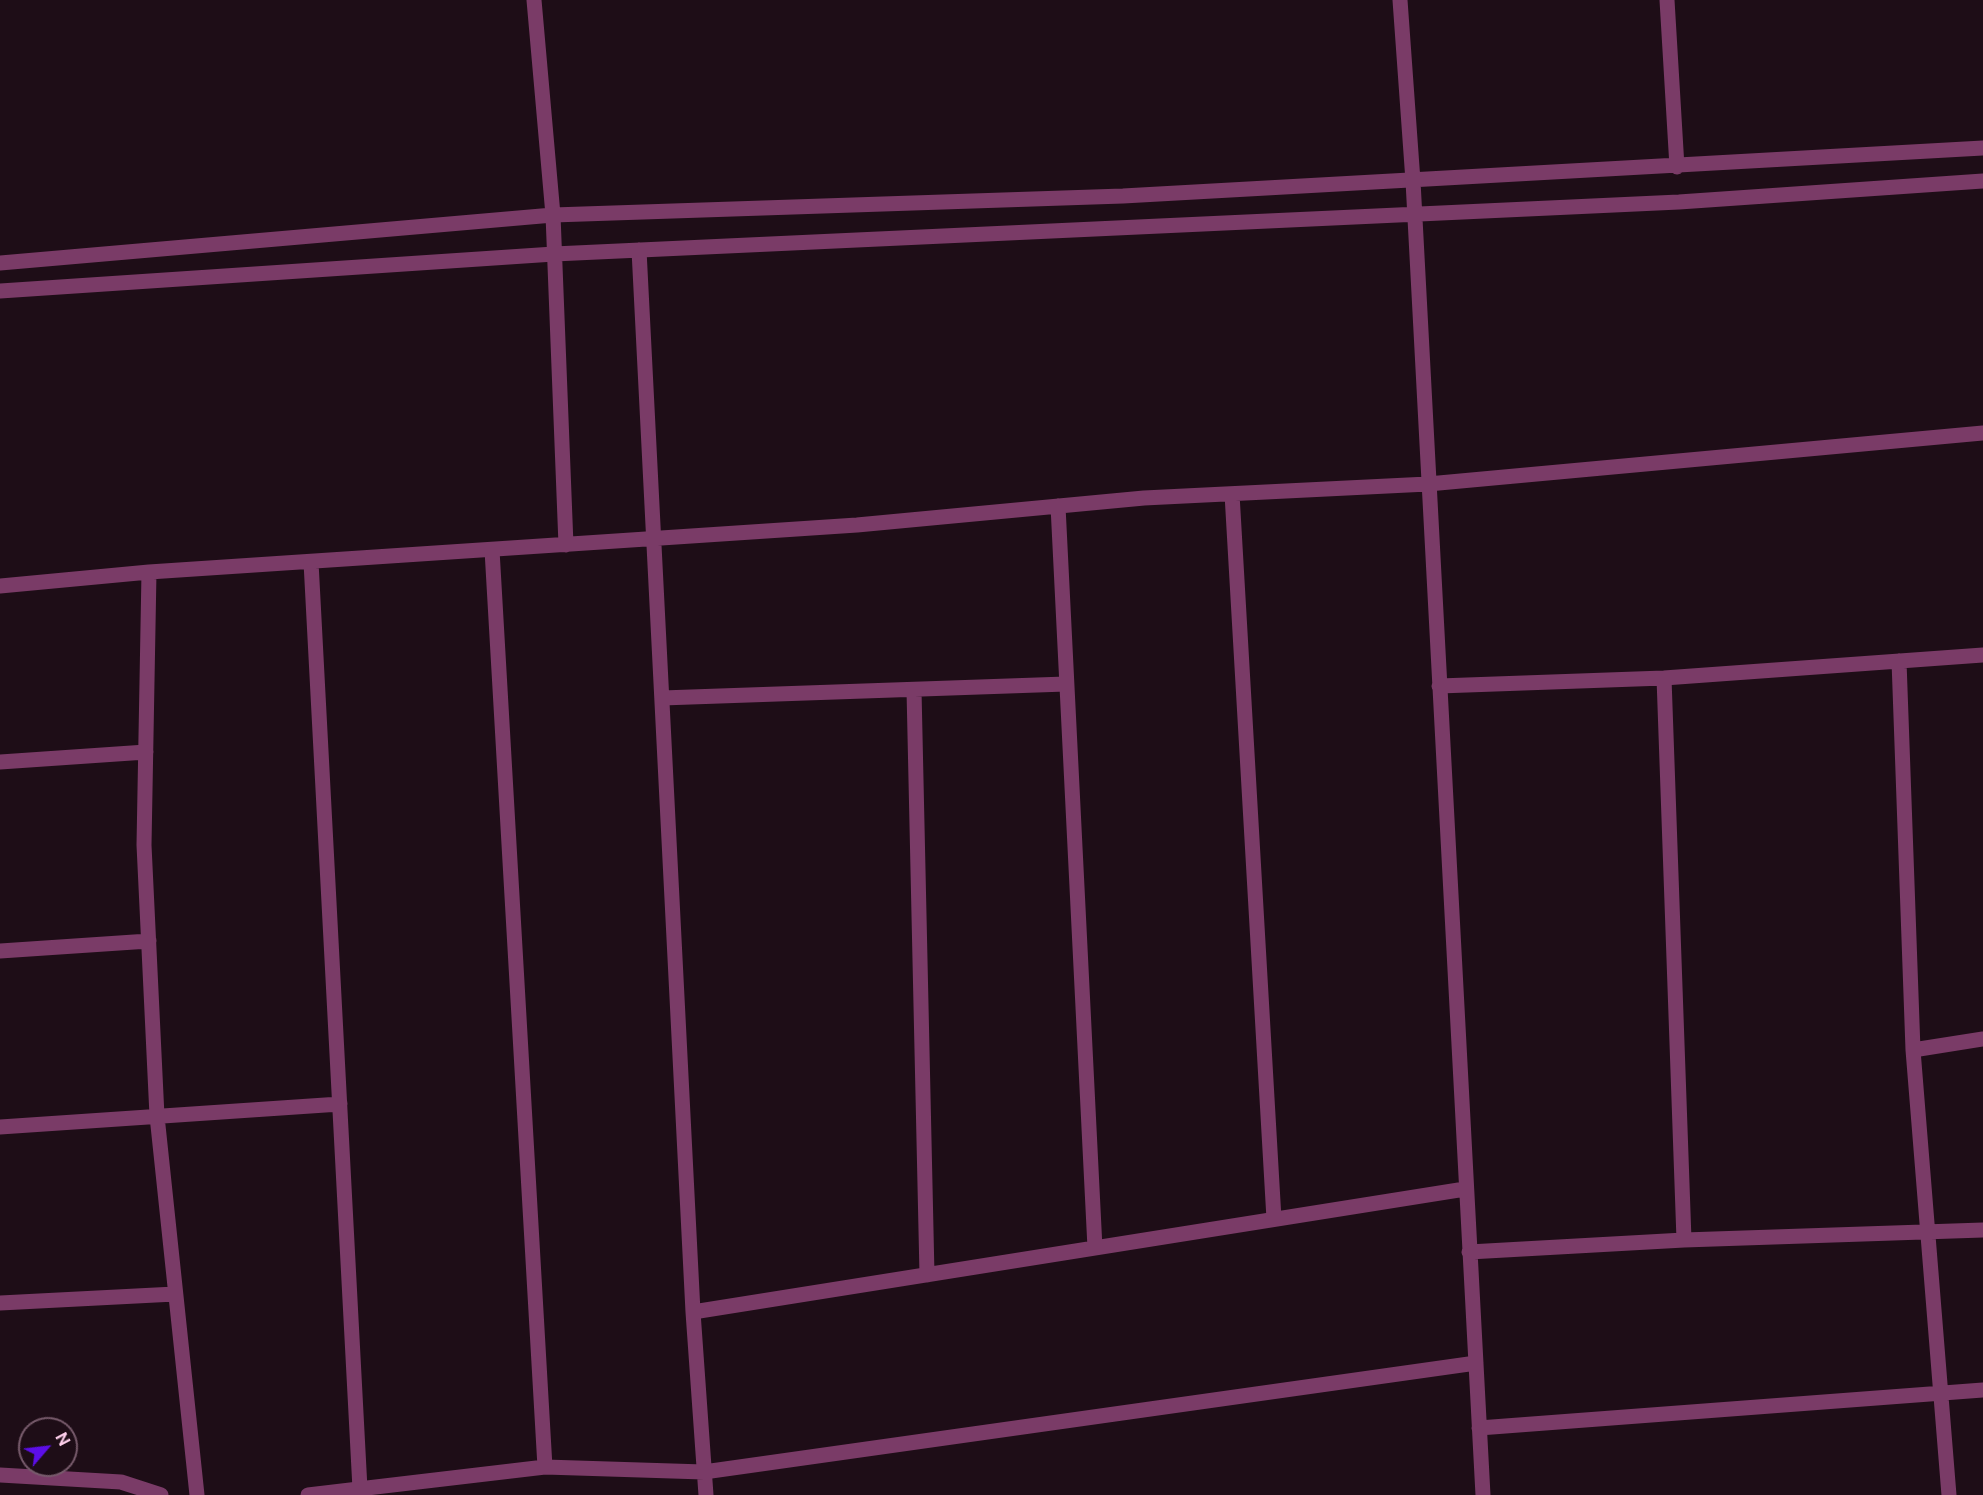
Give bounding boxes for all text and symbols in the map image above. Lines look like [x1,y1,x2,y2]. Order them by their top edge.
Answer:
north arrow [18,1417,78,1477]
text: N [51,1429,74,1449]

